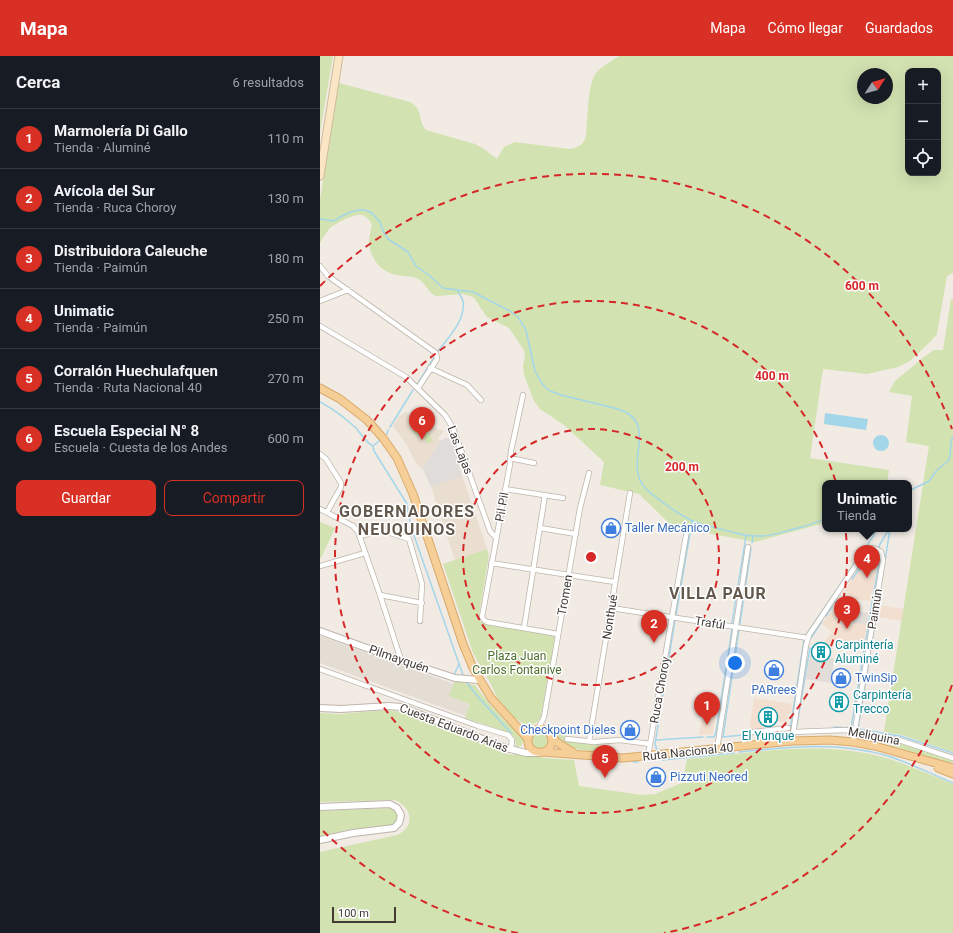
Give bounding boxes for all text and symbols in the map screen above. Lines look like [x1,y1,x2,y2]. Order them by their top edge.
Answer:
text: Mapa [20,17,68,40]
text: Mapa [710,20,746,36]
text: Cómo llegar [768,20,843,36]
text: Guardados [865,20,933,36]
north arrow [857,68,893,104]
map controls [905,68,941,176]
button: + [905,68,941,104]
text: Cerca [16,72,60,92]
text: 6 resultados [232,75,304,90]
button: − [905,104,941,140]
text: Marmolería Di Gallo [54,122,188,140]
text: 1 [25,131,33,146]
text: 110 m [267,131,304,146]
text: Tienda · Aluminé [54,140,151,155]
button: locate [905,140,941,176]
text: Avícola del Sur [54,182,155,200]
text: 2 [25,191,33,206]
text: 130 m [267,191,304,206]
text: Tienda · Ruca Choroy [54,200,176,215]
text: Distribuidora Caleuche [54,242,207,260]
text: 3 [25,251,33,266]
text: 180 m [267,251,304,266]
text: Tienda · Paimún [54,260,147,275]
text: 600 m [845,279,879,293]
text: Unimatic [54,302,114,320]
text: 4 [25,311,33,326]
text: 250 m [267,311,304,326]
text: Tienda · Paimún [54,320,147,335]
text: Corralón Huechulafquen [54,362,218,380]
text: 400 m [755,369,789,383]
text: 5 [25,371,33,386]
text: 270 m [267,371,304,386]
text: Tienda · Ruta Nacional 40 [54,380,202,395]
pin: 6 [409,407,435,440]
text: Escuela Especial N° 8 [54,422,199,440]
street label: Las Lajas [444,424,476,476]
text: 6 [25,431,33,446]
text: 600 m [267,431,304,446]
text: Escuela · Cuesta de los Andes [54,440,227,455]
text: 200 m [665,460,699,474]
button: Guardar [16,480,156,516]
button: Compartir [164,480,304,516]
popup [822,480,912,532]
text: Unimatic [837,490,897,508]
street label: Pil Pil [493,491,511,523]
district label: GOBERNADORES NEUQUINOS [339,502,475,539]
text: Tienda [837,508,876,523]
shop icon: Taller Mecánico [600,517,622,539]
place label: Taller Mecánico [625,521,710,535]
pin: 4 [854,545,880,578]
centre of rings [584,550,598,564]
street label: Tromen [555,574,575,616]
district label: VILLA PAUR [669,584,767,603]
street label: Paimún [865,588,885,630]
street label: Nonthué [600,593,620,641]
pin: 3 [834,596,860,629]
pin: 2 [641,610,667,643]
street label: Trafúl [694,614,726,632]
place label: Carpintería Aluminé [835,638,894,666]
building icon: Carpintería Aluminé [810,641,832,663]
street label: Pilmayquén [367,642,431,676]
park label: Plaza Juan Carlos Fontanive [472,649,562,677]
your location [725,653,745,673]
street label: Ruca Choroy [647,655,673,724]
shop icon: PARrees [763,659,785,681]
shop icon: TwinSip [830,667,852,689]
place label: TwinSip [855,671,897,685]
place label: PARrees [752,683,796,697]
place label: Carpintería Trecco [853,688,912,716]
building icon: Carpintería Trecco [828,691,850,713]
pin: 1 [694,692,720,725]
street label: Cuesta Eduardo Arias [398,701,510,755]
building icon: El Yunque [757,706,779,728]
shop icon: Checkpoint Dieles [619,719,641,741]
place label: Checkpoint Dieles [520,723,616,737]
street label: Meliquina [847,724,901,748]
place label: El Yunque [742,729,794,743]
street label: Ruta Nacional 40 [642,740,734,764]
pin: 5 [592,745,618,778]
shop icon: Pizzuti Neored [645,766,667,788]
place label: Pizzuti Neored [670,770,748,784]
scale bar [332,905,396,924]
text: 100 m [338,907,369,920]

